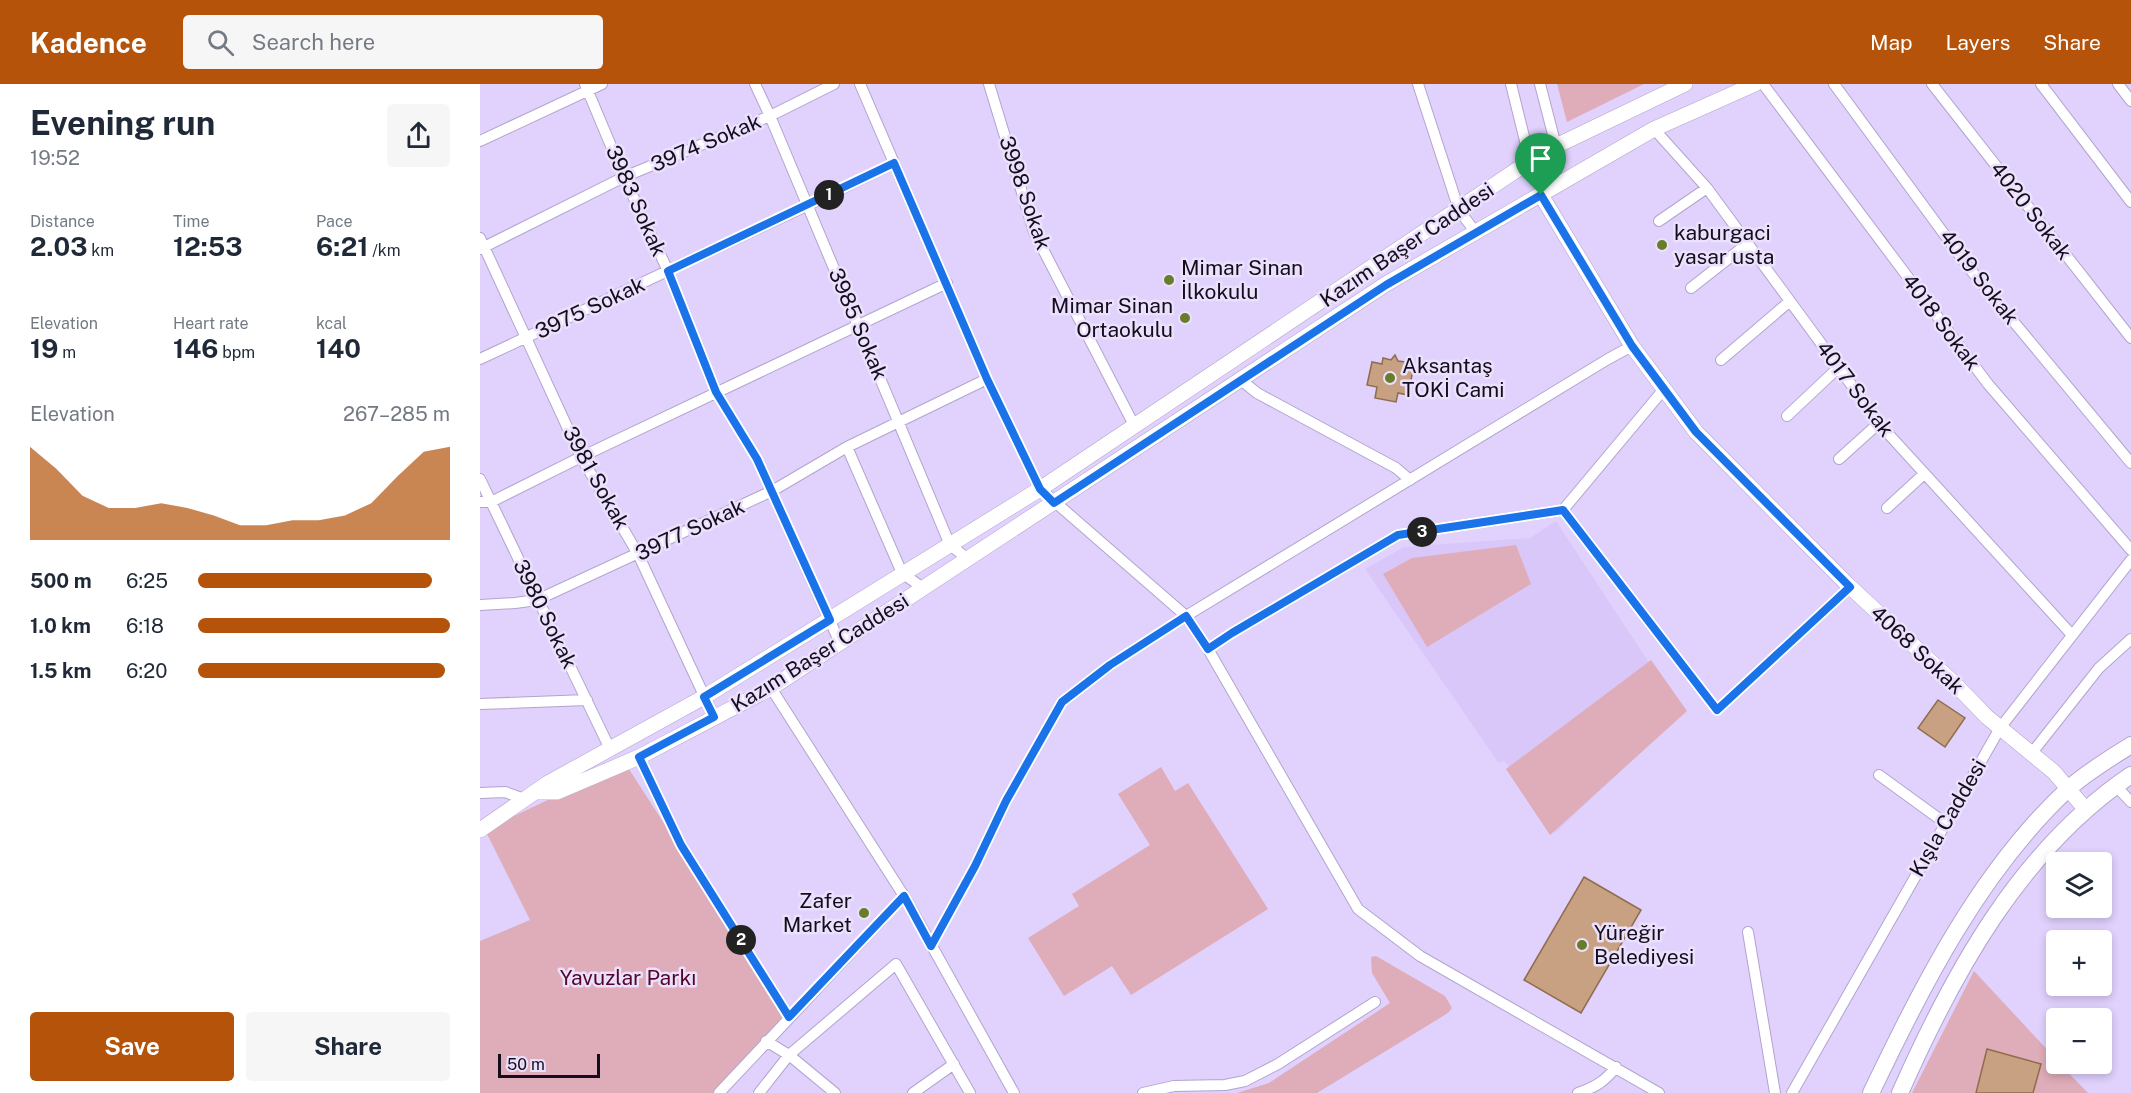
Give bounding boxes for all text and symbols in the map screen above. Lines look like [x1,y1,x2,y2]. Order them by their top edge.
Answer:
search box [183,15,603,69]
text: Kadence [30,26,147,59]
icon: search [204,26,237,59]
text: Search here [252,29,375,55]
text: Map [1870,30,1913,55]
text: Layers [1946,30,2010,55]
text: Share [2043,30,2101,55]
text: Evening run [30,104,215,142]
button: share [387,104,450,167]
street label: 3974 Sokak [647,108,765,177]
street label: 3998 Sokak [994,133,1057,253]
pin [1515,133,1566,195]
street label: 3983 Sokak [601,141,672,260]
icon: arrive [1524,142,1557,175]
text: 19:52 [30,146,80,170]
street label: 4020 Sokak [1985,157,2078,265]
street label: Kazım Başer Caddesi [1315,177,1498,312]
pin: 1 [814,180,844,210]
text: 1 [826,185,832,204]
text: Distance [30,212,95,231]
text: Time [173,212,209,231]
text: Pace [316,212,353,231]
place label: kaburgaci yasar usta [1674,220,1774,269]
street label: 4019 Sokak [1935,224,2024,329]
text: 2.03 [30,231,87,262]
text: 12:53 [173,231,243,262]
text: 6:21 [316,231,368,262]
marker: kaburgaci yasar usta [1655,238,1669,252]
text: km [87,241,114,260]
text: /km [368,241,401,260]
place label: Mimar Sinan İlkokulu [1181,255,1303,304]
street label: 3985 Sokak [824,264,893,384]
street label: 4018 Sokak [1897,269,1986,375]
street label: 3975 Sokak [531,271,649,344]
marker: Mimar Sinan İlkokulu [1162,273,1176,287]
place label: Mimar Sinan Ortaokulu [1051,293,1173,342]
marker: Mimar Sinan Ortaokulu [1178,311,1192,325]
text: Elevation [30,314,98,333]
text: Heart rate [173,314,249,333]
text: kcal [316,314,347,333]
text: 19 [30,333,58,364]
text: 146 [173,333,218,364]
text: 140 [316,333,361,364]
street label: 4017 Sokak [1811,336,1900,442]
text: m [58,343,76,362]
text: bpm [218,343,255,362]
place label: Aksantaş TOKİ Cami [1402,353,1504,402]
marker: Aksantaş TOKİ Cami [1383,371,1397,385]
text: Elevation [30,402,115,426]
text: 267–285 m [343,402,450,426]
street label: 3981 Sokak [558,422,635,534]
street label: 3977 Sokak [631,493,748,566]
pin: 3 [1407,517,1437,547]
text: 3 [1417,522,1427,541]
street label: 3980 Sokak [508,555,583,673]
text: 500 m [30,569,92,593]
text: 6:25 [126,569,168,593]
street label: Kazım Başer Caddesi [726,588,913,717]
street label: 4068 Sokak [1866,600,1969,699]
text: 1.0 km [30,614,91,638]
text: 6:18 [126,614,164,638]
text: 1.5 km [30,659,91,683]
text: 6:20 [126,659,168,683]
street label: Kışla Caddesi [1904,754,1991,881]
map controls [2046,852,2112,1074]
button: layers [2046,852,2112,918]
place label: Zafer Market [783,888,852,937]
marker: Zafer Market [857,906,871,920]
place label: Yüreğir Belediyesi [1594,920,1694,969]
pin: 2 [726,925,756,955]
text: 2 [736,930,746,949]
button: + [2046,930,2112,996]
marker: Yüreğir Belediyesi [1575,938,1589,952]
park label: Yavuzlar Parkı [560,965,696,990]
button: − [2046,1008,2112,1074]
button: Save [30,1012,234,1081]
button: Share [246,1012,450,1081]
scale bar [498,1051,600,1078]
text: 50 m [507,1055,545,1074]

